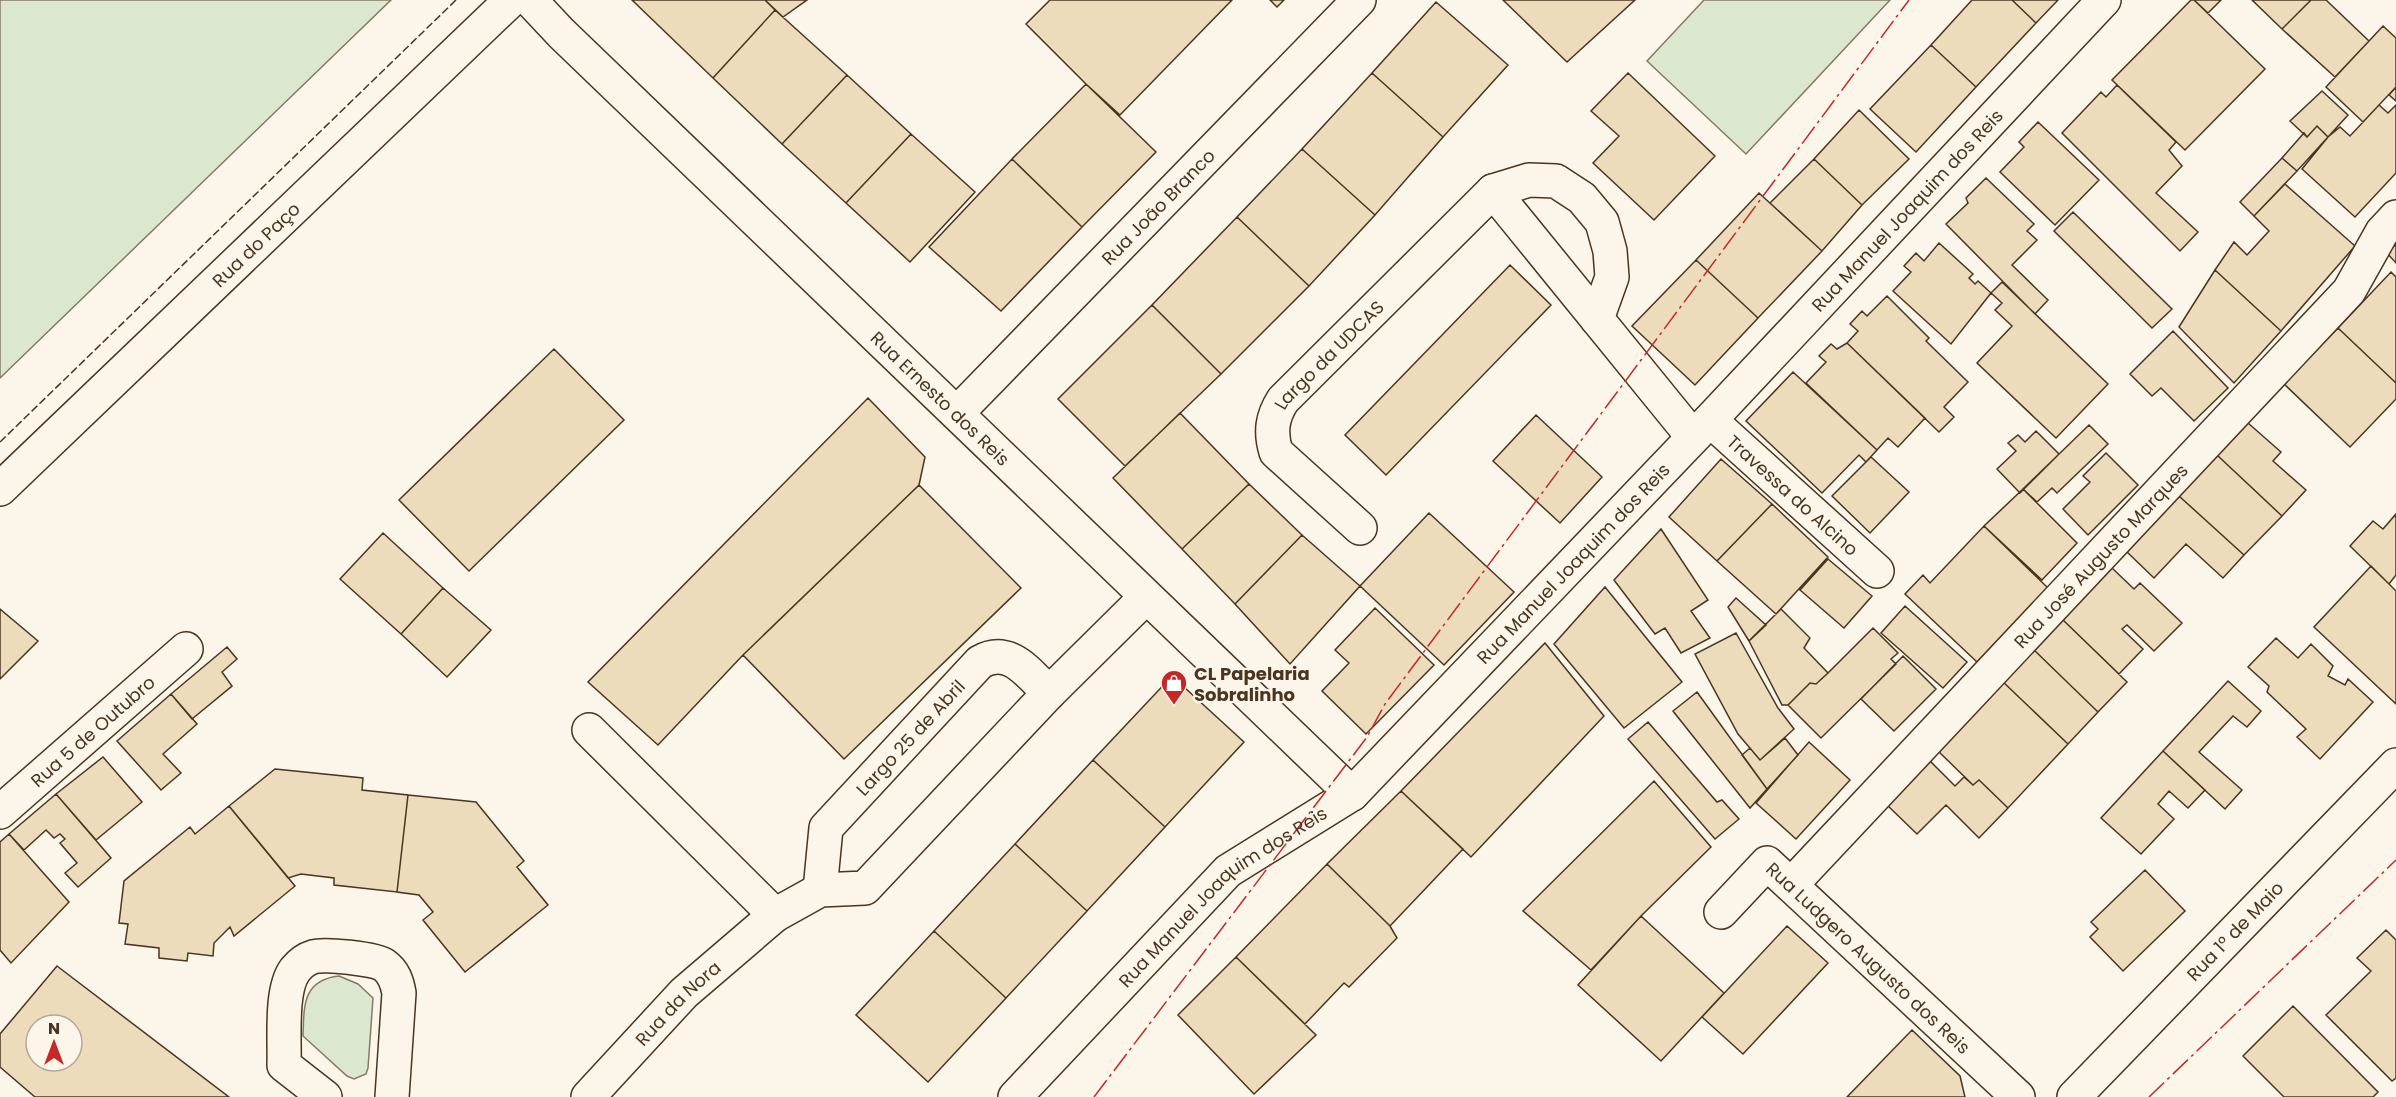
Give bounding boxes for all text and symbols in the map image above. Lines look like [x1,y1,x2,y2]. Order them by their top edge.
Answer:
street label: Rua Manuel Joaquim dos Reis [1806,103,2008,317]
street label: Rua João Branco [1096,143,1220,270]
street label: Rua do Paço [206,196,305,292]
street label: Largo da UDCAS [1268,294,1389,414]
street label: Rua Ernesto dos Reis [865,325,1016,471]
street label: Travessa do Alcino [1722,429,1864,561]
street label: Rua Manuel Joaquim dos Reis [1471,457,1675,669]
street label: Rua José Augusto Marques [2008,458,2193,653]
place label: CL Papelaria Sobralinho [1194,661,1310,707]
shop icon: CL Papelaria Sobralinho [1159,668,1189,706]
street label: Rua 5 de Outubro [25,669,160,792]
street label: Largo 25 de Abril [850,674,970,801]
street label: Rua Manuel Joaquim dos Reis [1112,800,1332,993]
street label: Rua Ludgero Augusto dos Reis [1761,856,1976,1059]
street label: Rua 1º de Maio [2181,876,2289,986]
street label: Rua da Nora [629,955,726,1051]
north arrow [24,1013,84,1073]
text: N [48,1017,60,1040]

